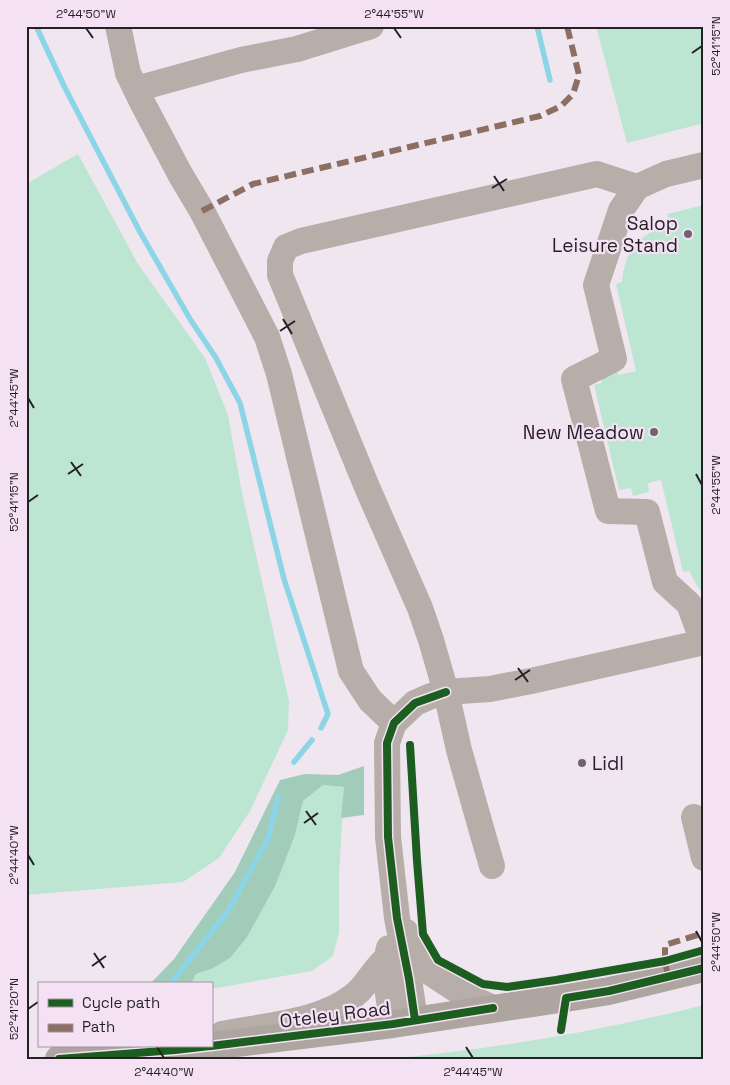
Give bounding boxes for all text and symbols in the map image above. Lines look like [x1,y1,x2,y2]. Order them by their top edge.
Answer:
text: 2°44'50"W [56,6,116,22]
text: 2°44'55"W [364,6,424,22]
text: 52°41'15"N [708,16,724,76]
place label: Salop Leisure Stand [552,211,678,258]
marker: Salop Leisure Stand [682,228,694,240]
text: 2°44'45"W [6,368,22,428]
place label: New Meadow [523,420,644,445]
marker: New Meadow [648,426,660,438]
text: 2°44'55"W [708,455,724,515]
text: 52°41'15"N [6,472,22,532]
place label: Lidl [592,751,624,776]
marker: Lidl [576,757,588,769]
text: 2°44'40"W [6,825,22,885]
text: 2°44'50"W [708,912,724,972]
text: 52°41'20"N [6,978,22,1040]
legend [38,982,212,1048]
text: Cycle path [82,993,160,1012]
street label: Oteley Road [278,995,392,1034]
text: Path [82,1017,115,1036]
text: 2°44'40"W [134,1064,194,1080]
text: 2°44'45"W [443,1064,503,1080]

